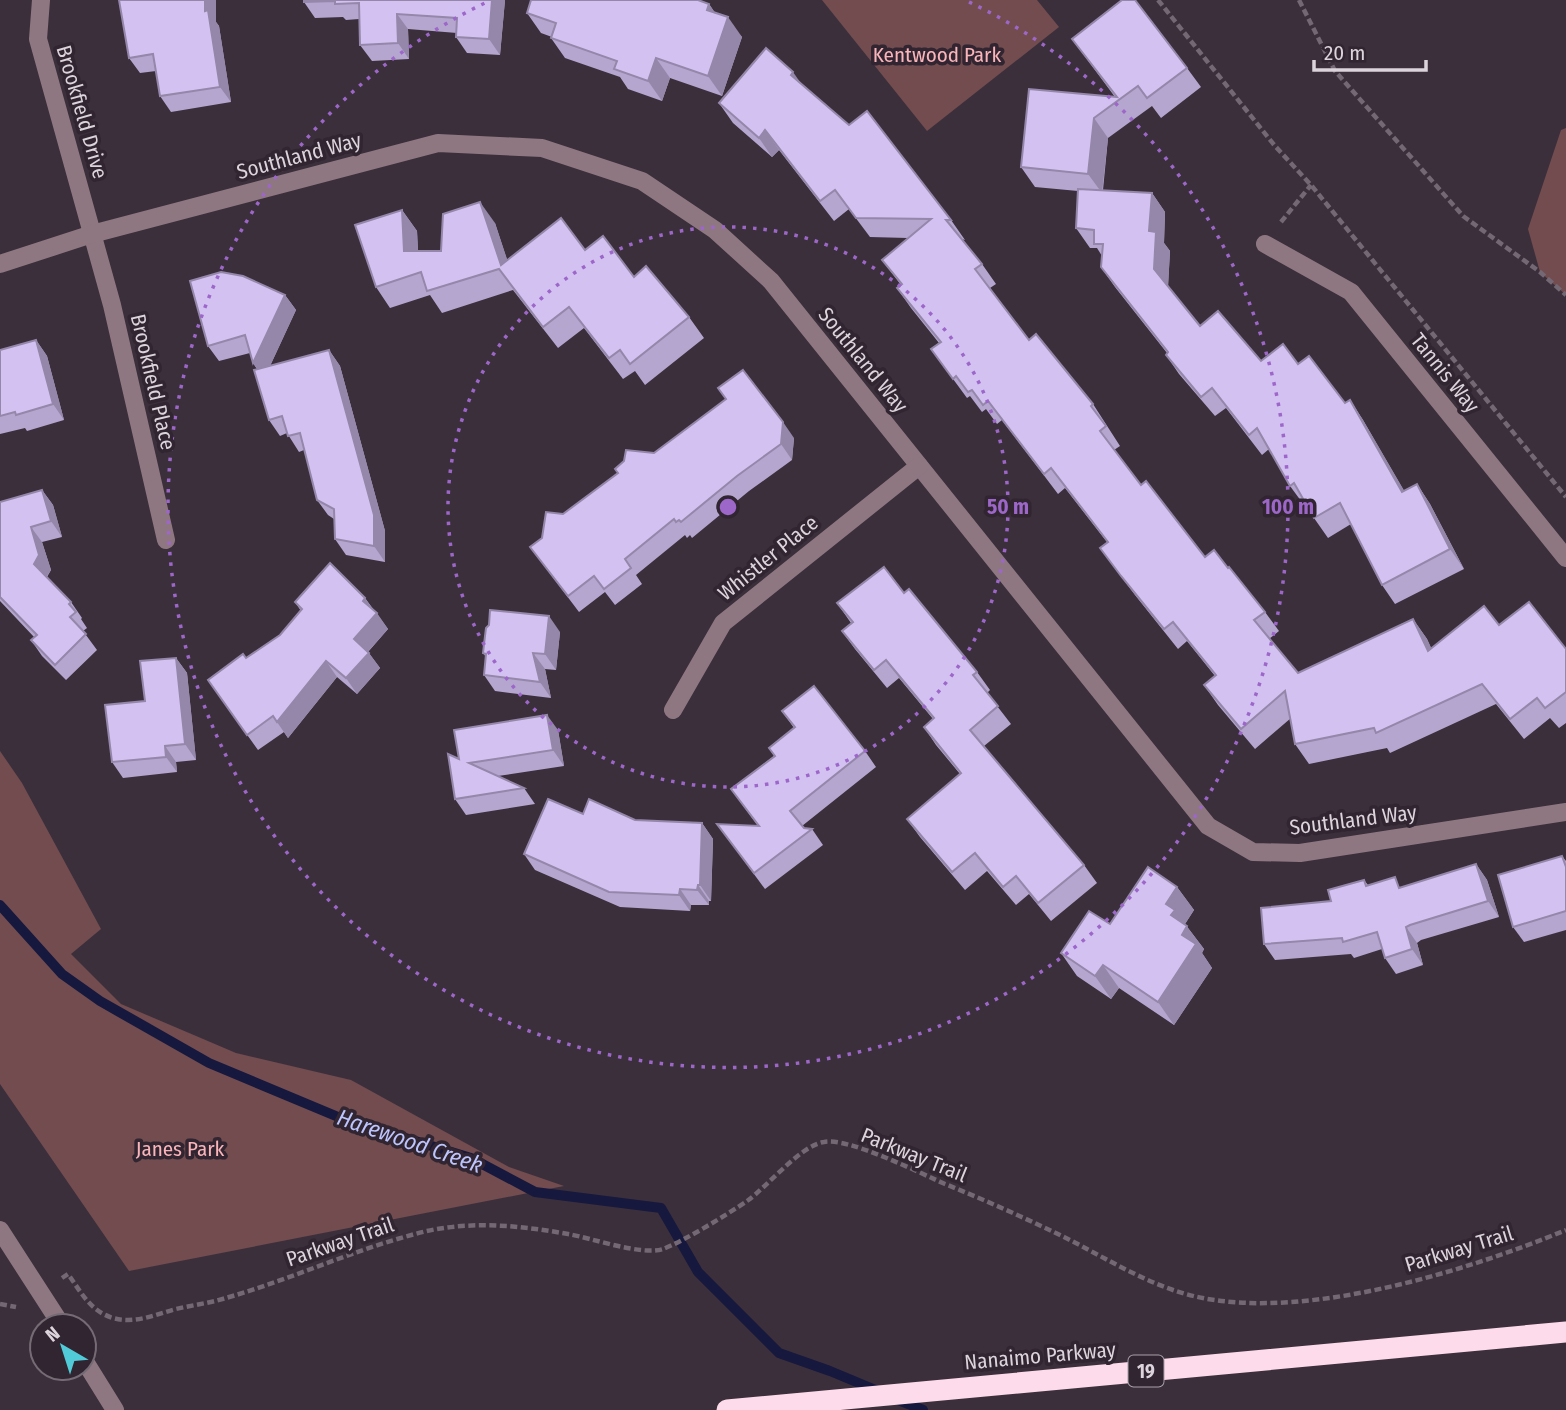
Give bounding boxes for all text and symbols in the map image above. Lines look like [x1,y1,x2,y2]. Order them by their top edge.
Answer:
scale bar [1314,28,1426,72]
text: 20 m [1324,40,1365,66]
street label: Brookfield Drive [51,42,113,182]
park label: Kentwood Park [873,42,1001,68]
street label: Southland Way [234,127,365,185]
street label: Southland Way [813,302,914,418]
street label: Brookfield Place [125,312,181,452]
street label: Tannis Way [1405,328,1485,418]
text: 50 m [987,494,1029,520]
text: 100 m [1262,494,1314,520]
centre of rings [716,495,740,519]
street label: Whistler Place [713,510,823,606]
street label: Southland Way [1288,799,1419,841]
water label: Harewood Creek [333,1103,487,1179]
street label: Parkway Trail [857,1122,971,1188]
park label: Janes Park [136,1136,225,1162]
street label: Parkway Trail [283,1211,398,1273]
street label: Parkway Trail [1402,1220,1517,1278]
north arrow [28,1312,98,1382]
text: N [41,1322,64,1347]
street label: Nanaimo Parkway [963,1336,1117,1376]
road number: 19 [1128,1356,1164,1386]

